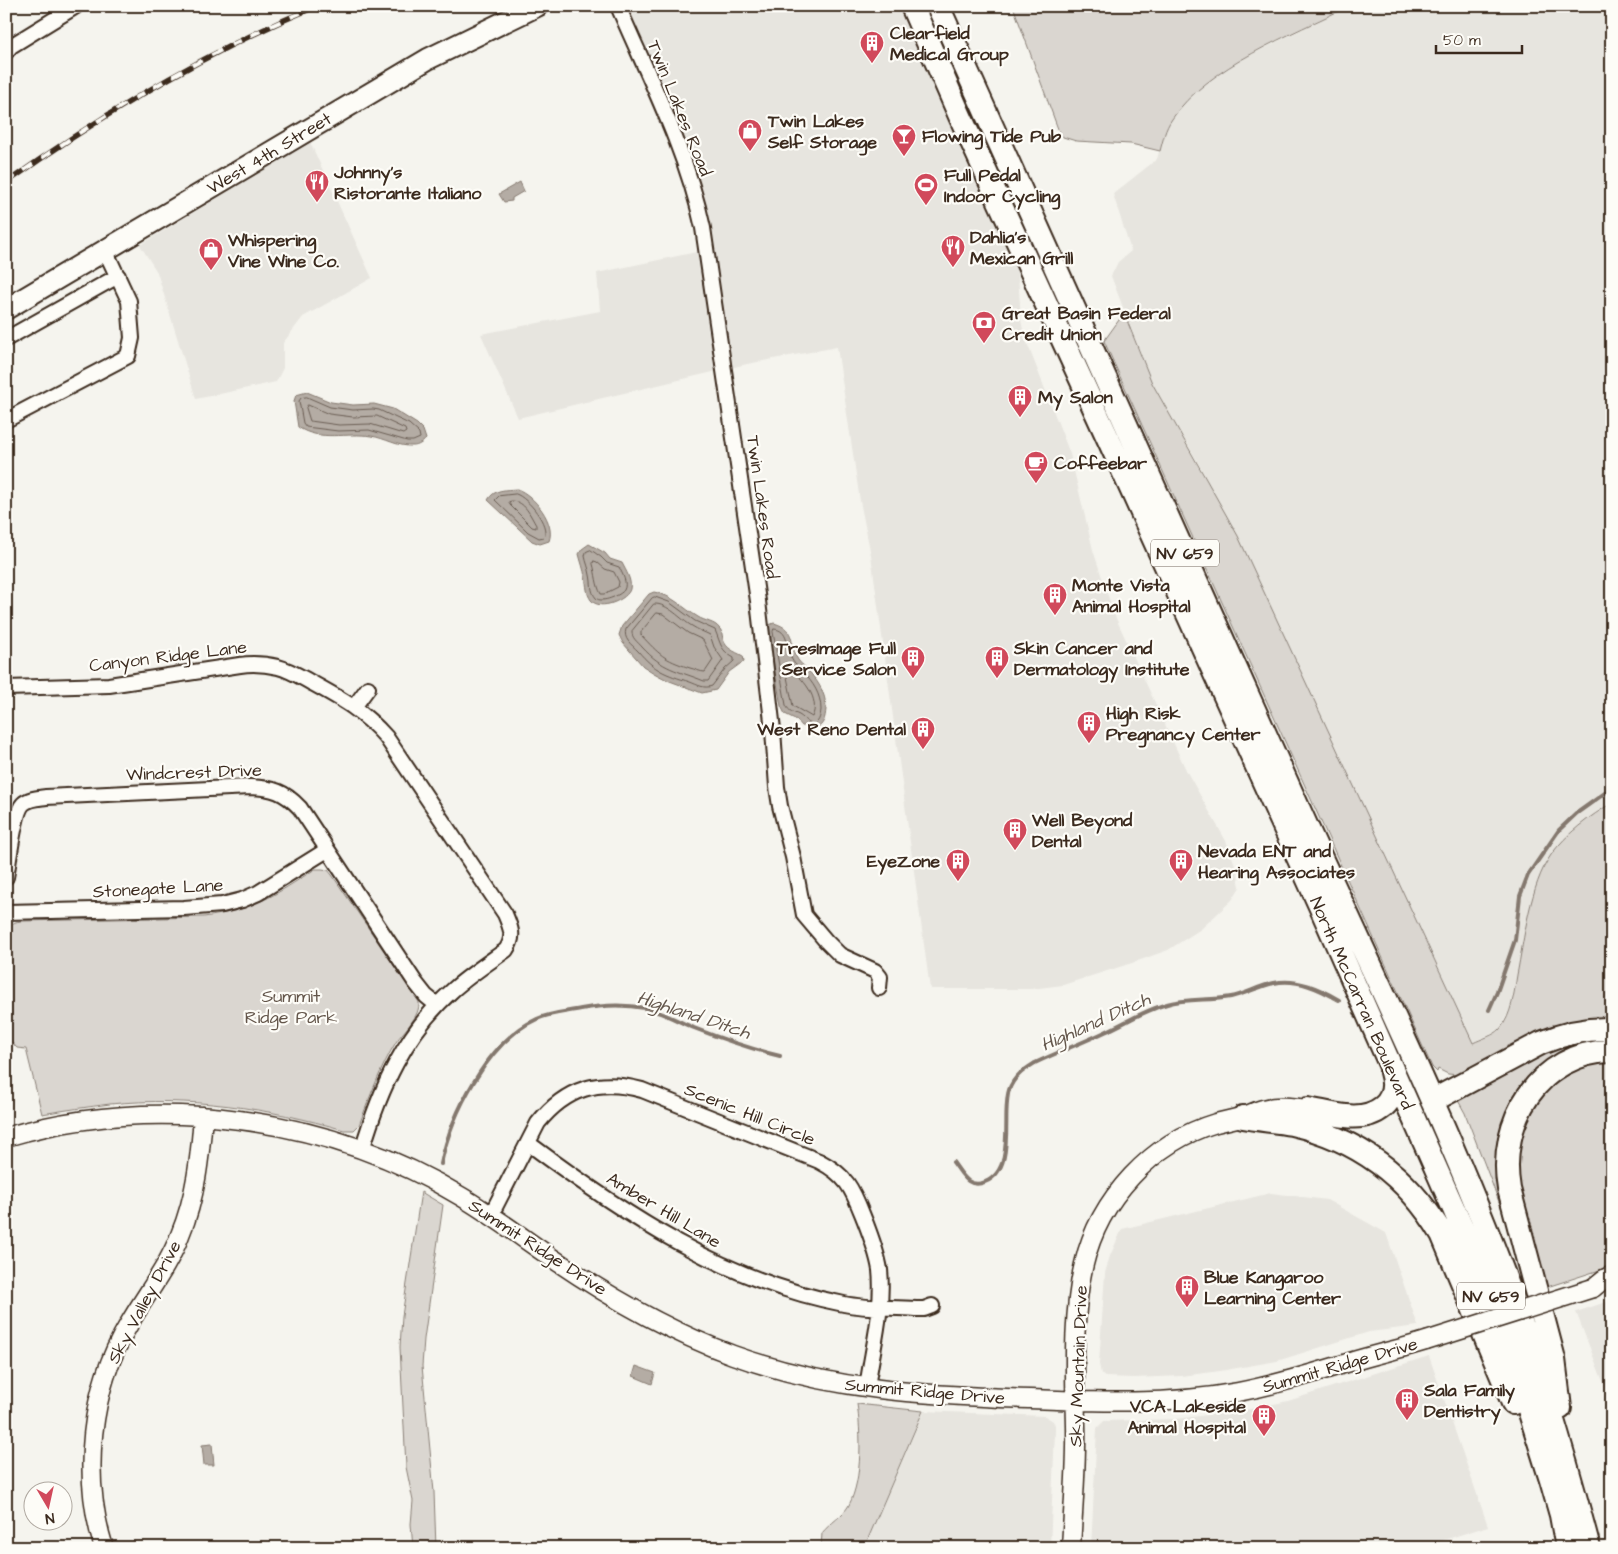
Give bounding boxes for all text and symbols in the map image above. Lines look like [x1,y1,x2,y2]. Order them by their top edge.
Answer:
place label: Clearfield Medical Group [890,21,1009,67]
scale bar [1436,22,1522,54]
building icon: Clearfield Medical Group [859,30,885,64]
text: 50 m [1443,30,1481,51]
street label: Twin Lakes Road [641,36,718,180]
street label: West 4th Street [202,106,337,201]
place label: Twin Lakes Self Storage [767,109,877,156]
shop icon: Twin Lakes Self Storage [737,118,763,152]
bar icon: Flowing Tide Pub [891,123,917,157]
place label: Flowing Tide Pub [922,124,1062,150]
place label: Johnny's Ristorante Italiano [333,160,482,206]
place label: Full Pedal Indoor Cycling [944,163,1061,210]
restaurant icon: Johnny's Ristorante Italiano [304,169,330,203]
sports icon: Full Pedal Indoor Cycling [913,172,939,206]
place label: Dahlia's Mexican Grill [970,225,1074,271]
place label: Whispering Vine Wine Co. [227,228,339,274]
restaurant icon: Dahlia's Mexican Grill [940,234,966,268]
shop icon: Whispering Vine Wine Co. [198,237,224,271]
place label: Great Basin Federal Credit Union [1002,301,1171,347]
bank icon: Great Basin Federal Credit Union [971,310,997,344]
building icon: My Salon [1007,384,1033,418]
place label: My Salon [1038,385,1113,411]
street label: Twin Lakes Road [740,434,785,580]
cafe icon: Coffeebar [1023,450,1049,484]
place label: Coffeebar [1054,451,1147,476]
road number: NV 659 [1151,540,1219,566]
place label: Monte Vista Animal Hospital [1072,573,1191,619]
building icon: Monte Vista Animal Hospital [1042,582,1068,616]
street label: Canyon Ridge Lane [88,634,249,680]
place label: TresImage Full Service Salon [776,636,896,682]
place label: Skin Cancer and Dermatology Institute [1013,636,1190,683]
building icon: TresImage Full Service Salon [900,645,926,679]
building icon: Skin Cancer and Dermatology Institute [984,645,1010,679]
place label: High Risk Pregnancy Center [1106,701,1261,748]
building icon: High Risk Pregnancy Center [1076,710,1102,744]
building icon: West Reno Dental [910,716,936,750]
place label: West Reno Dental [756,717,906,742]
street label: Windcrest Drive [126,758,263,787]
place label: Well Beyond Dental [1031,808,1133,854]
building icon: Well Beyond Dental [1002,817,1028,851]
place label: Nevada ENT and Hearing Associates [1198,839,1355,886]
building icon: EyeZone [945,848,971,882]
building icon: Nevada ENT and Hearing Associates [1168,848,1194,882]
place label: EyeZone [867,849,940,875]
street label: Stonegate Lane [92,873,224,905]
street label: North McCarran Boulevard [1303,893,1420,1114]
park label: Summit Ridge Park [245,984,337,1031]
water label: Highland Ditch [634,984,755,1047]
water label: Highland Ditch [1036,986,1156,1059]
street label: Scenic Hill Circle [681,1077,819,1152]
street label: Amber Hill Lane [602,1166,726,1255]
street label: Summit Ridge Drive [463,1193,612,1303]
street label: Sky Valley Drive [101,1236,188,1369]
place label: Blue Kangaroo Learning Center [1204,1265,1341,1312]
building icon: Blue Kangaroo Learning Center [1174,1274,1200,1308]
road number: NV 659 [1457,1282,1525,1310]
street label: Sky Mountain Drive [1063,1285,1095,1447]
street label: Summit Ridge Drive [1260,1331,1421,1401]
street label: Summit Ridge Drive [844,1372,1006,1412]
place label: Sala Family Dentistry [1423,1378,1515,1425]
building icon: Sala Family Dentistry [1394,1387,1420,1421]
place label: VCA Lakeside Animal Hospital [1127,1394,1246,1440]
building icon: VCA Lakeside Animal Hospital [1251,1403,1277,1437]
north arrow [22,1482,72,1532]
text: N [44,1507,56,1528]

